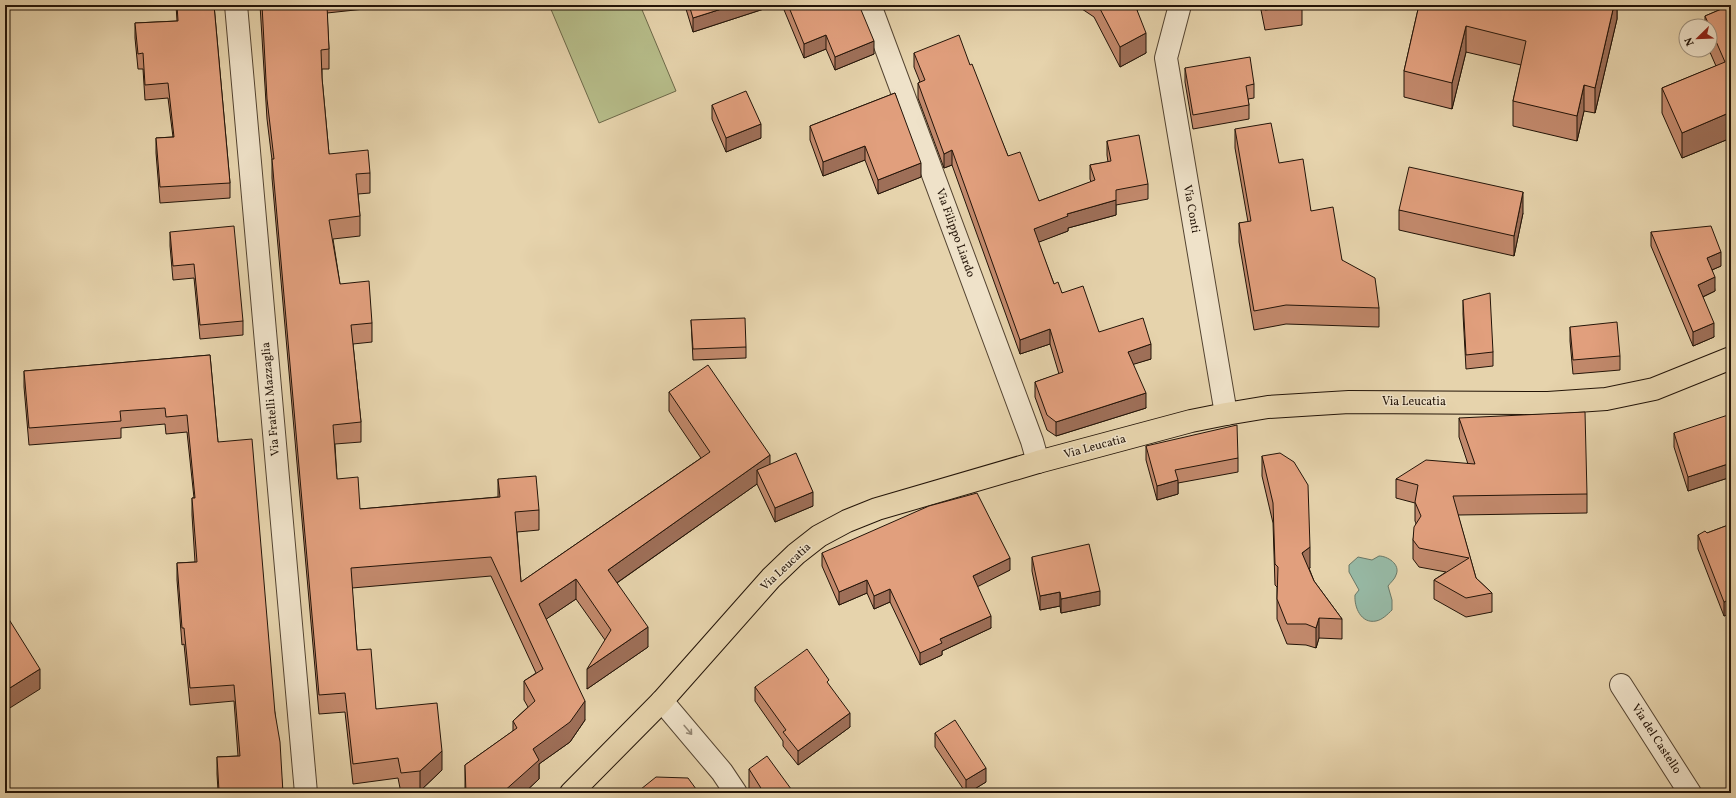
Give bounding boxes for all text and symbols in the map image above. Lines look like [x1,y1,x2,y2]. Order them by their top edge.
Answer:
north arrow [1678,18,1718,58]
text: N [1682,35,1699,48]
street label: Via Conti [1179,184,1203,235]
street label: Via Filippo Liardo [931,186,979,280]
street label: Via Fratelli Mazzaglia [258,341,284,457]
street label: Via Leucatia [1382,394,1446,410]
street label: Via Leucatia [1062,431,1128,463]
street label: Via Leucatia [757,539,815,595]
street label: Via del Castello [1627,701,1685,777]
one-way arrow [683,725,692,736]

